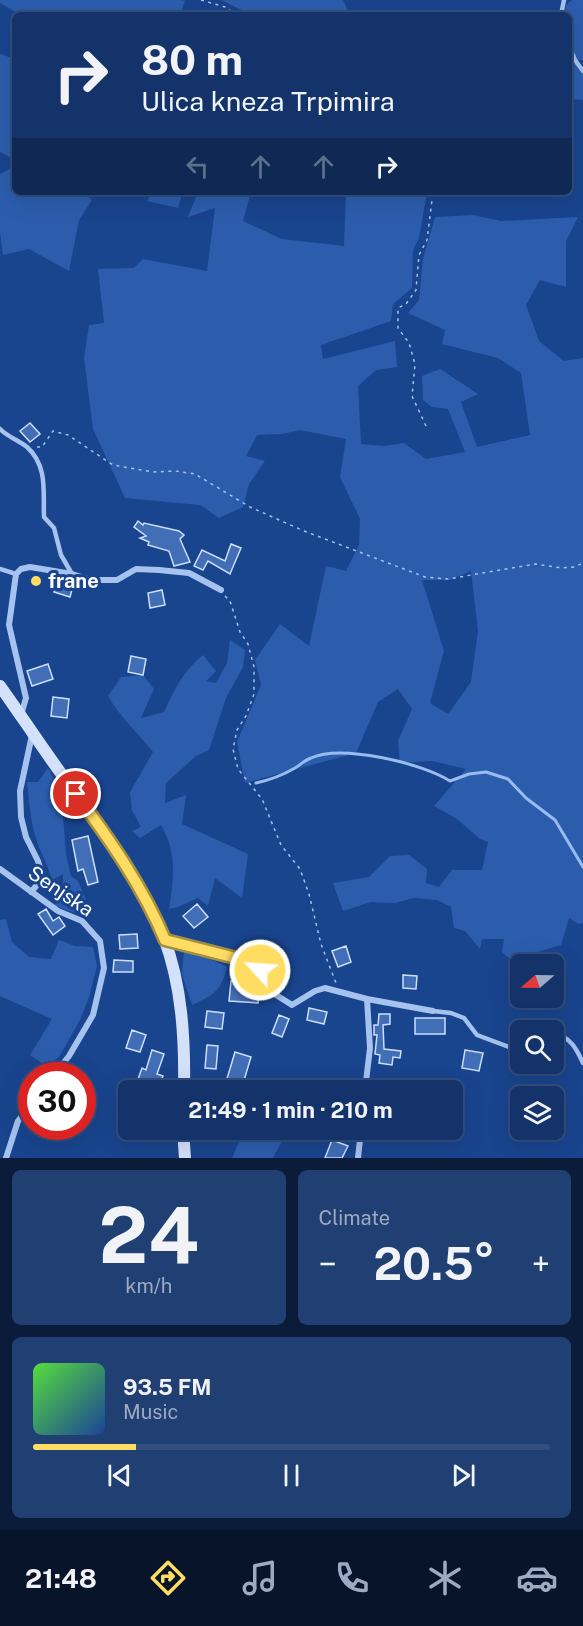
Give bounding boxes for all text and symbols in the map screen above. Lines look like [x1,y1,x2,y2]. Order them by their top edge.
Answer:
text: 80 m [141,35,243,84]
icon: right [42,36,120,114]
text: Ulica kneza Trpimira [141,85,395,117]
icon: left [181,150,214,183]
icon: ahead [244,150,277,183]
icon: ahead [307,150,340,183]
icon: right [370,150,403,183]
place label: frane [48,569,99,593]
marker: frane [29,574,43,588]
pin [50,768,101,819]
icon: arrive [59,777,92,810]
street label: Senjska [24,860,98,922]
position arrow [228,938,292,1002]
north arrow [510,954,564,1008]
map controls [510,954,564,1140]
button: search [510,1020,564,1074]
speed limit sign: 30 [18,1062,96,1140]
button: layers [510,1086,564,1140]
text: 21:49 · 1 min · 210 m [188,1097,393,1123]
text: 24 [98,1189,199,1281]
text: Climate [319,1206,390,1230]
text: 20.5° [374,1237,495,1290]
text: − [319,1245,337,1283]
text: + [532,1245,550,1283]
text: km/h [125,1274,172,1298]
text: 93.5 FM [123,1374,211,1400]
text: Music [123,1400,178,1424]
icon: previous [103,1459,136,1492]
icon: pause [275,1459,308,1492]
icon: next [447,1459,480,1492]
icon: directions [147,1557,189,1599]
icon: music [239,1557,281,1599]
icon: phone [331,1557,373,1599]
icon: climate [424,1557,466,1599]
icon: car [516,1557,558,1599]
text: 21:48 [25,1562,97,1594]

